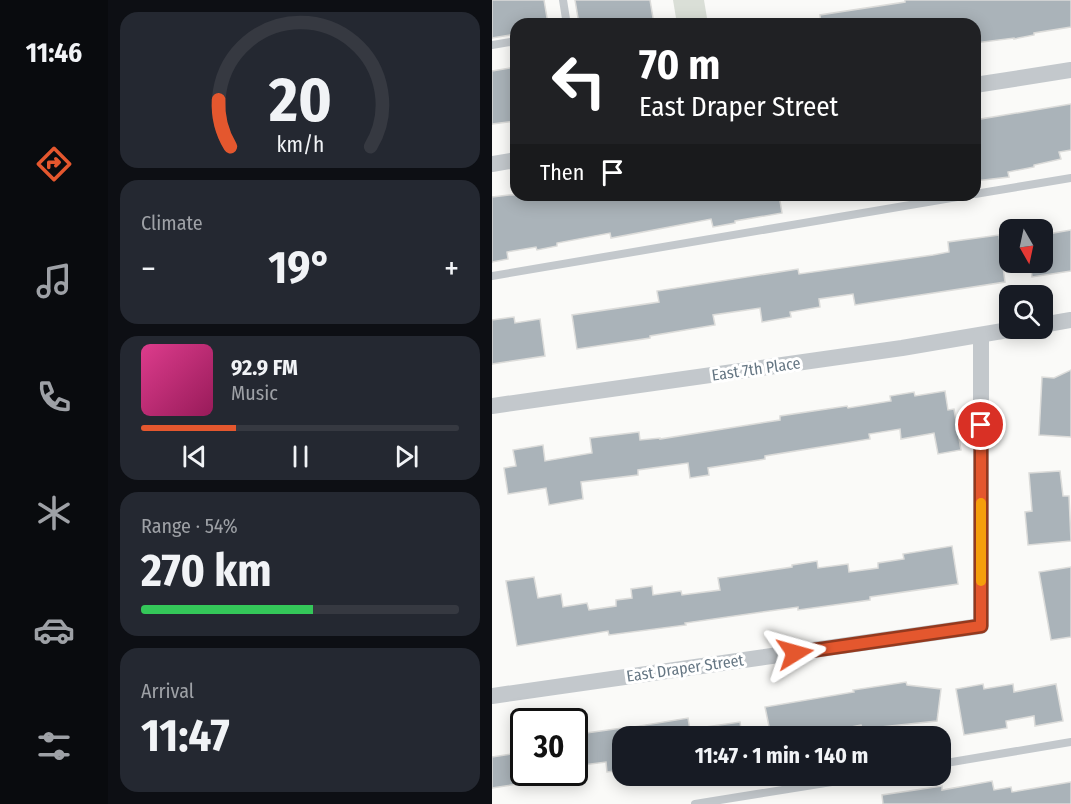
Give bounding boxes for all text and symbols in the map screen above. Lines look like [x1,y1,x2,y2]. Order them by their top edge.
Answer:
text: 11:46 [26,37,82,69]
text: 70 m [639,40,720,90]
icon: left [540,42,618,120]
text: 20 [268,63,331,138]
text: East Draper Street [639,91,838,123]
text: km/h [276,132,324,158]
icon: directions [33,143,75,185]
icon: arrive [596,156,629,189]
text: Then [540,159,584,186]
text: Climate [141,211,203,235]
north arrow [999,219,1053,273]
map controls [999,219,1053,339]
text: 19° [268,241,332,295]
text: − [141,249,156,289]
text: + [444,249,459,289]
icon: music [33,260,75,302]
button: search [999,285,1053,339]
street label: East 7th Place [710,353,802,385]
text: 92.9 FM [231,354,298,381]
icon: phone [33,376,75,418]
text: Music [231,381,278,405]
pin [955,399,1006,450]
icon: arrive [964,408,997,441]
icon: previous [178,440,211,473]
icon: pause [284,440,317,473]
icon: next [390,440,423,473]
icon: climate [33,492,75,534]
text: Range · 54% [141,514,238,538]
text: 270 km [141,544,272,598]
icon: car [33,609,75,651]
position arrow [763,621,827,685]
street label: East Draper Street [625,650,746,686]
text: Arrival [141,679,194,703]
speed limit sign: 30 [510,708,588,786]
text: 11:47 [141,709,230,763]
icon: filters [33,725,75,767]
text: 11:47 · 1 min · 140 m [695,742,868,769]

